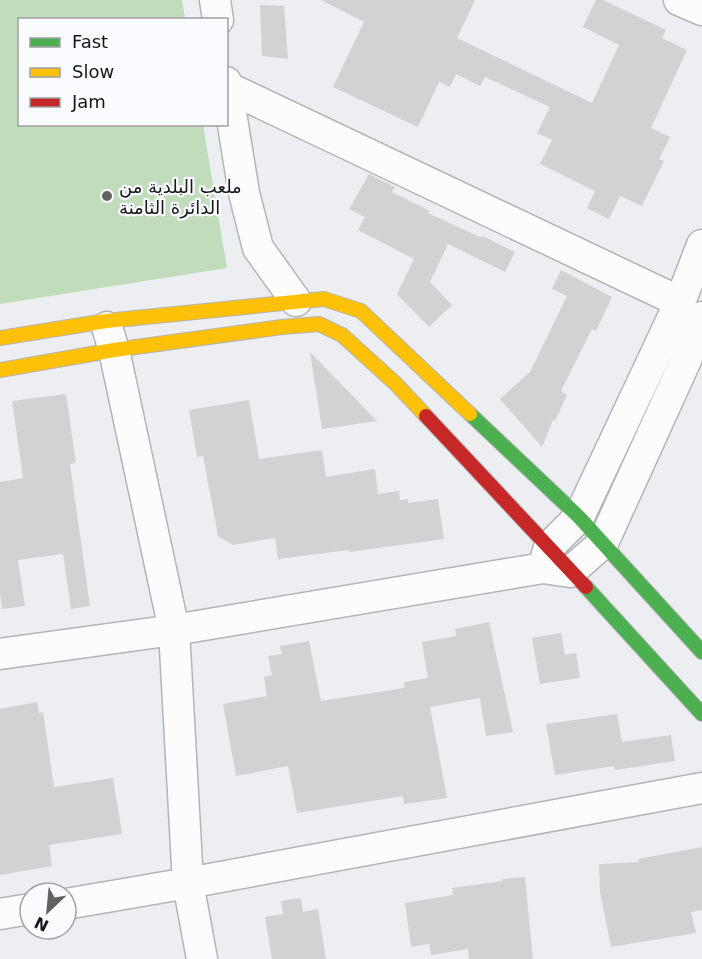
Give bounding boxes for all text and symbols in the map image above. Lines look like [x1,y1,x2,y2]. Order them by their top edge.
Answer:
legend [18,18,228,126]
text: Fast [72,31,108,52]
text: Slow [72,61,114,82]
text: Jam [71,91,106,112]
place label: ملعب البلدية من الدائرة الثامنة [119,176,242,219]
marker: ملعب البلدية من الدائرة الثامنة [100,189,114,203]
north arrow [18,881,78,941]
text: N [31,913,52,936]

